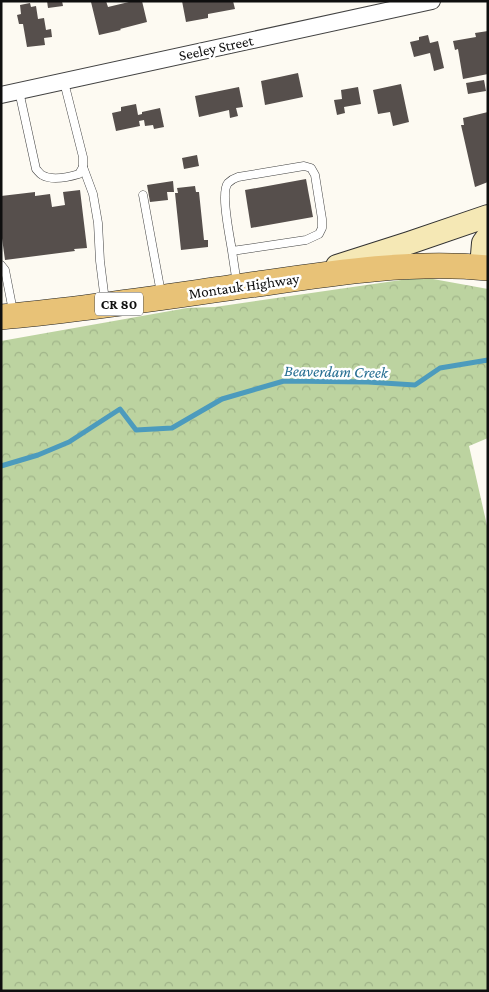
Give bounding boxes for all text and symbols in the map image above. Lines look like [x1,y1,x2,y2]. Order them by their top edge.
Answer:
street label: Seeley Street [177,32,256,65]
street label: Montauk Highway [188,270,301,303]
road number: CR 80 [95,292,143,316]
water label: Beaverdam Creek [284,362,389,381]

